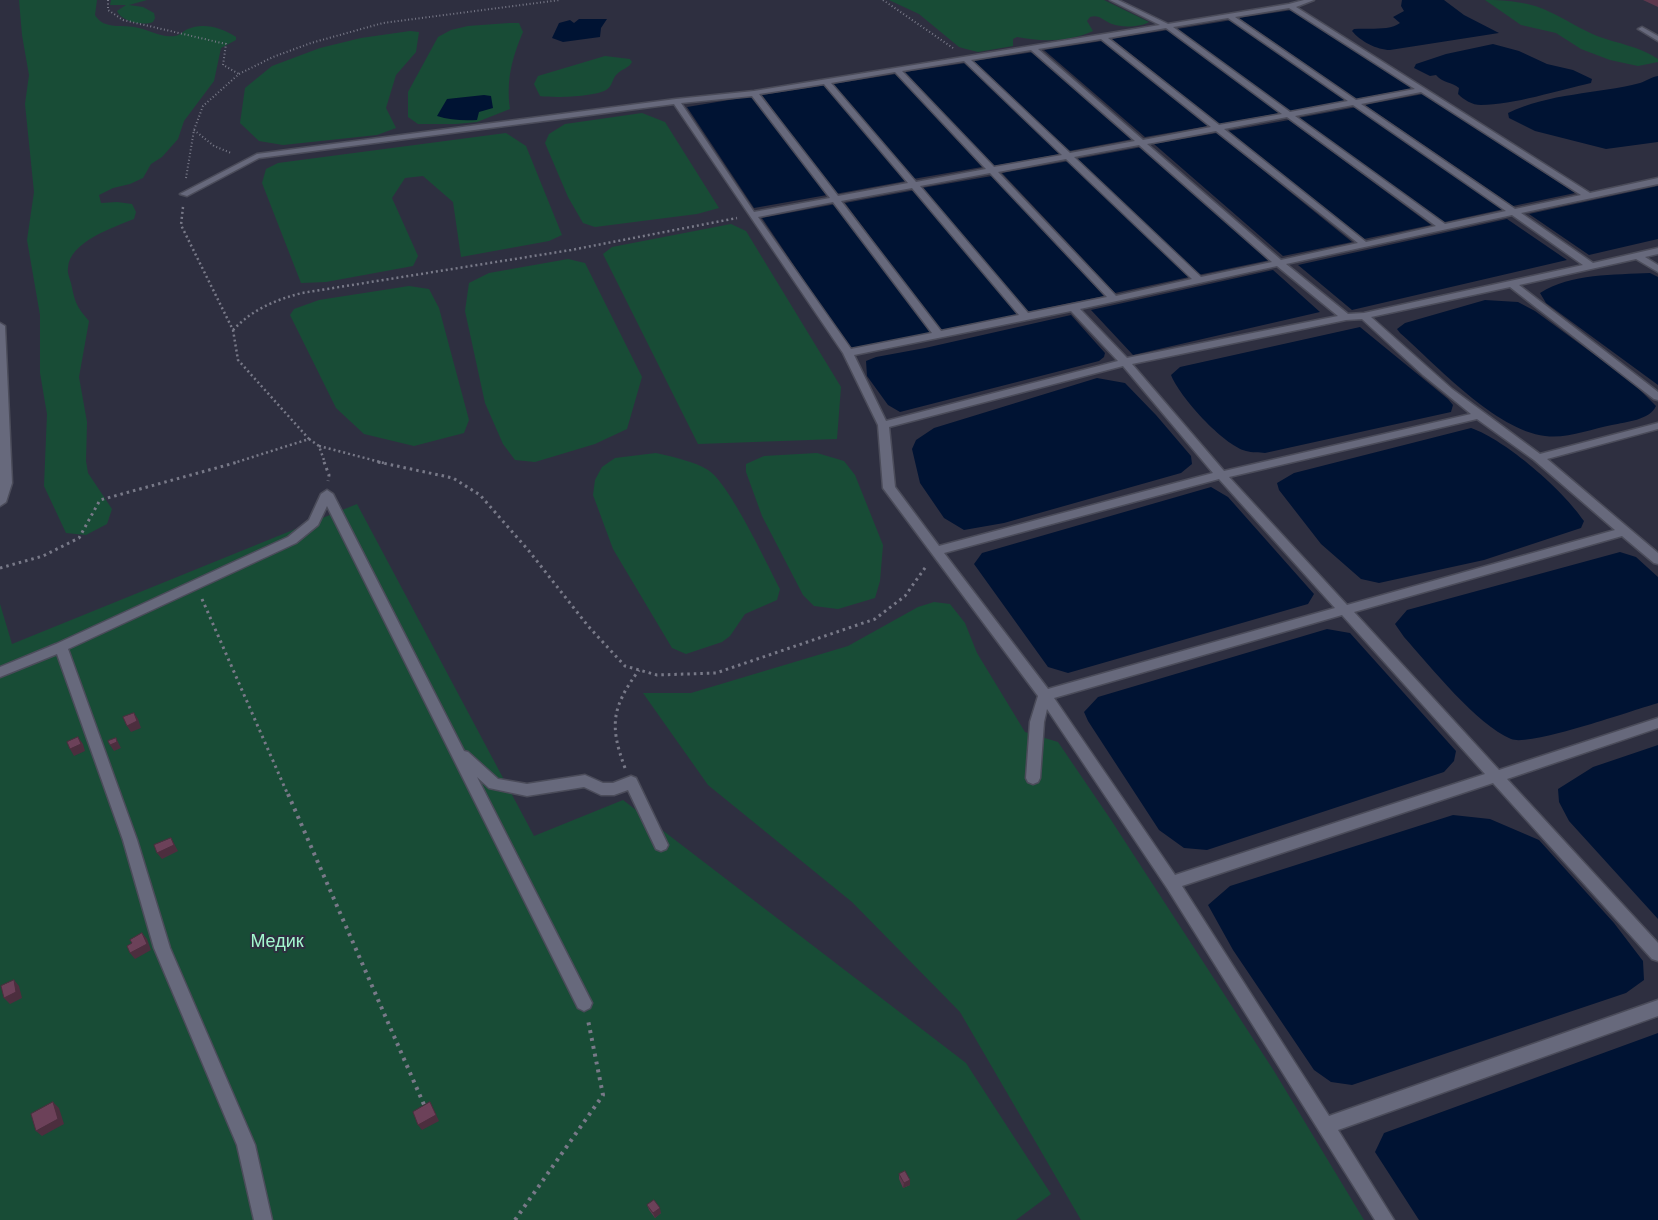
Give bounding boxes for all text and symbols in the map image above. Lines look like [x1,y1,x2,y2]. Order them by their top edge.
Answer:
park label: Медик [250,931,304,953]

